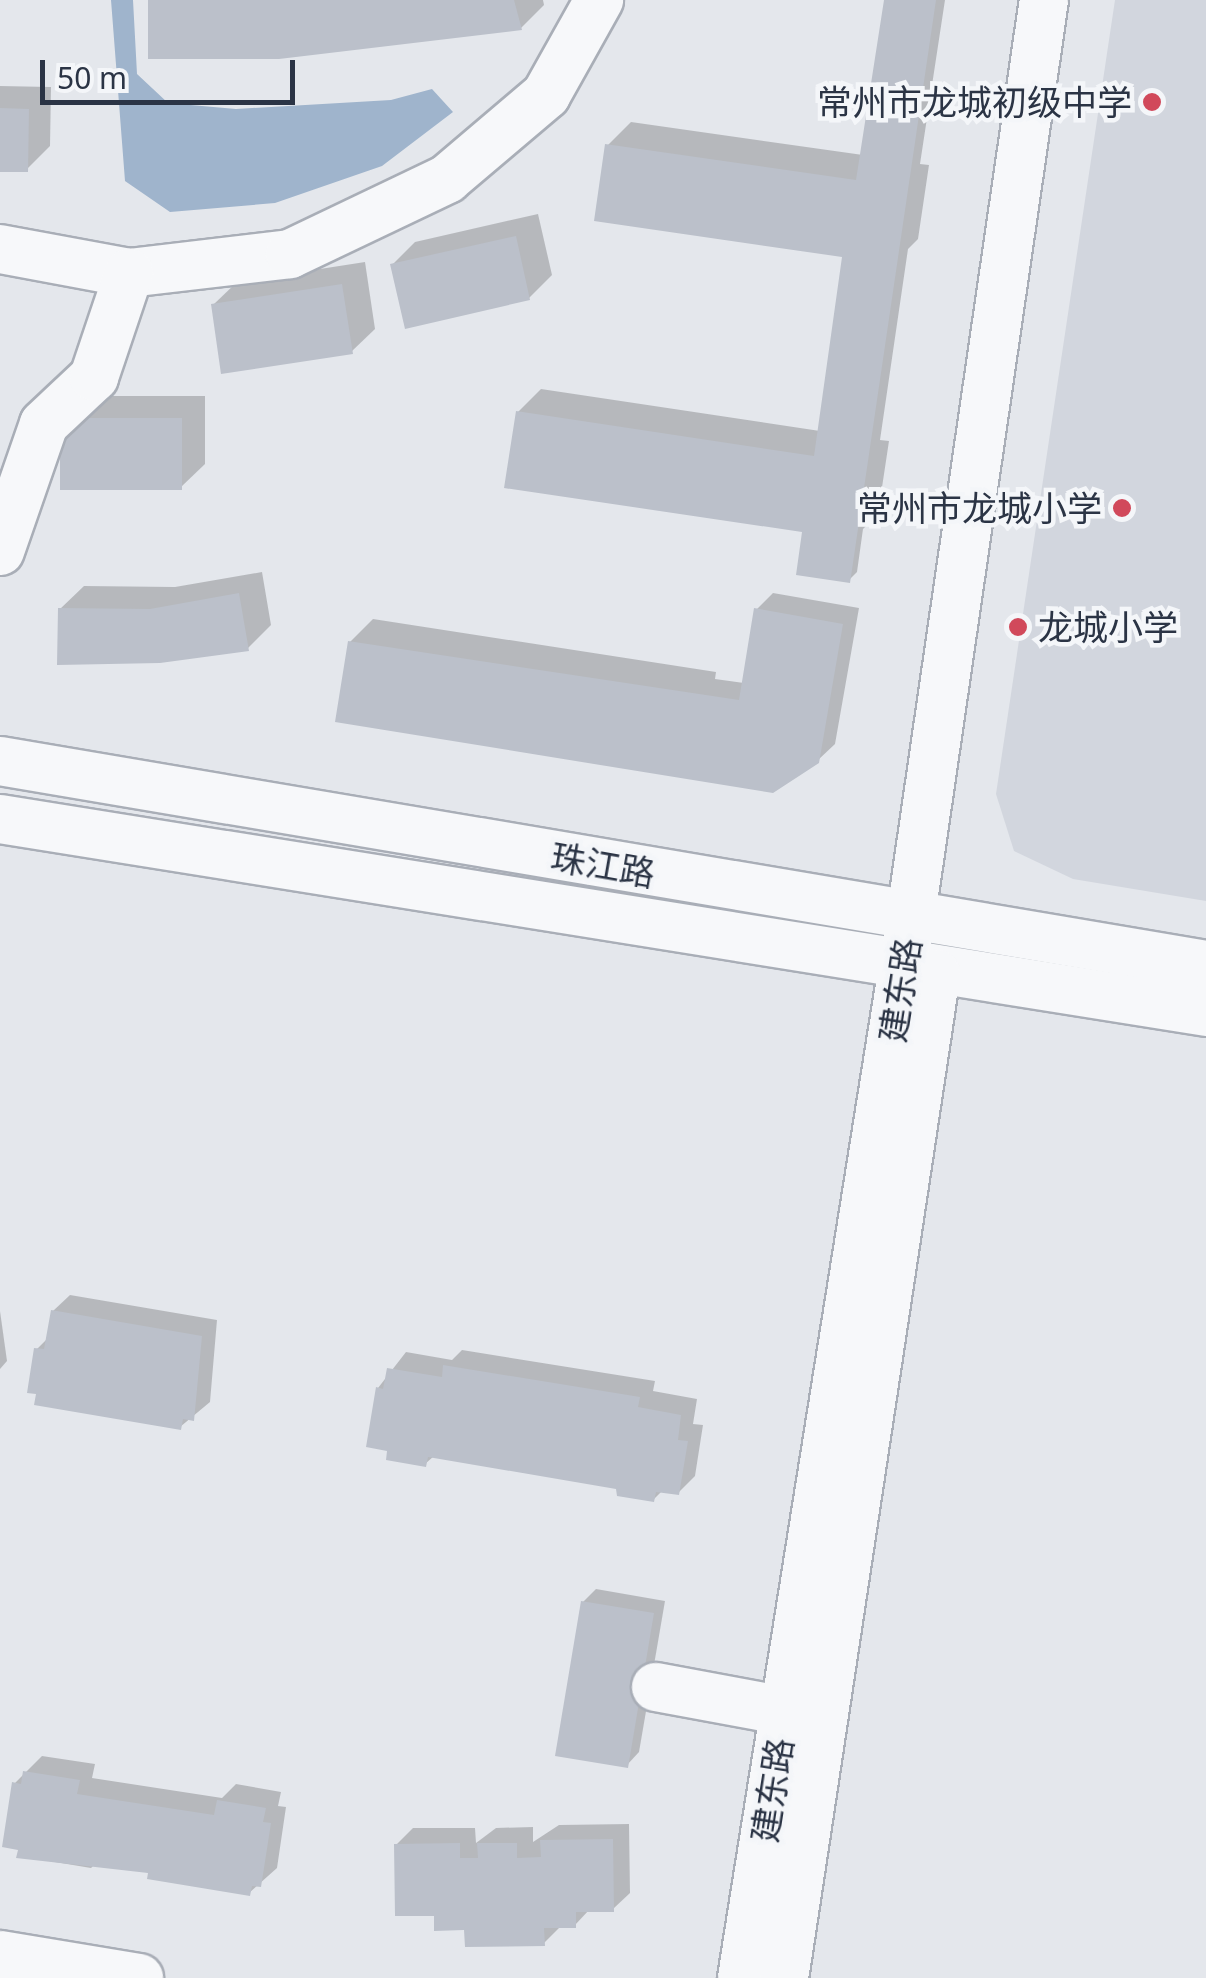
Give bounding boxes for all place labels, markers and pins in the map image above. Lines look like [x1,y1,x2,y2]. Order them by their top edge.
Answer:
place label: 常州市龙城初级中学 [817,81,1132,123]
marker: 常州市龙城初级中学 [1141,91,1163,113]
place label: 常州市龙城小学 [857,487,1102,529]
marker: 常州市龙城小学 [1111,497,1133,519]
place label: 龙城小学 [1038,606,1178,648]
marker: 龙城小学 [1007,616,1029,638]

